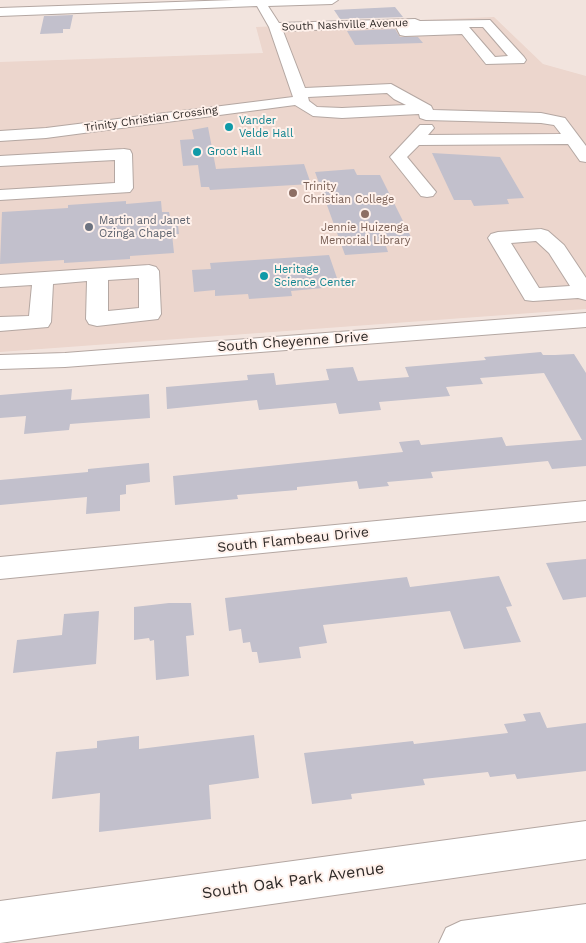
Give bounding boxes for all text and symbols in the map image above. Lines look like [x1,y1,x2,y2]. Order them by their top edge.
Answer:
street label: South Nashville Avenue [281,16,409,34]
street label: Trinity Christian Crossing [83,103,219,135]
place label: Vander Velde Hall [239,114,293,140]
marker: Vander Velde Hall [223,121,235,133]
place label: Groot Hall [207,145,262,159]
marker: Groot Hall [191,146,203,158]
place label: Trinity Christian College [303,180,394,206]
marker: Trinity Christian College [287,187,299,199]
marker: Jennie Huizenga Memorial Library [359,208,371,220]
place label: Martin and Janet Ozinga Chapel [99,214,190,240]
marker: Martin and Janet Ozinga Chapel [83,221,95,233]
place label: Jennie Huizenga Memorial Library [320,221,410,247]
place label: Heritage Science Center [274,263,356,289]
marker: Heritage Science Center [258,270,270,282]
street label: South Cheyenne Drive [217,328,369,356]
street label: South Flambeau Drive [216,524,370,556]
street label: South Oak Park Avenue [201,859,385,903]

